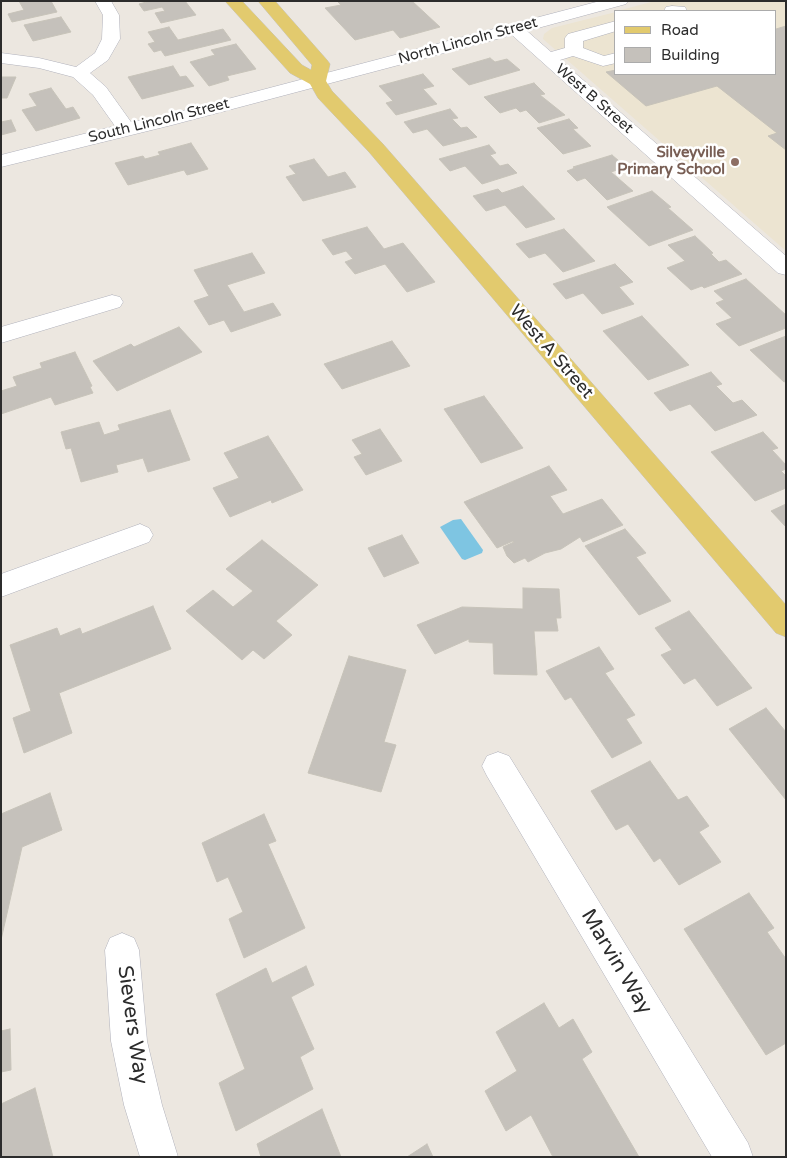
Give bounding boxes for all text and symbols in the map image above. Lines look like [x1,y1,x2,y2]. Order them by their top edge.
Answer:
legend [614,10,777,75]
street label: North Lincoln Street [396,14,540,68]
text: Road [661,21,699,39]
text: Building [661,46,720,64]
street label: West B Street [552,60,636,138]
street label: South Lincoln Street [87,95,231,147]
place label: Silveyville Primary School [617,144,725,179]
marker: Silveyville Primary School [729,156,741,168]
street label: West A Street [504,301,598,403]
street label: Marvin Way [575,905,657,1019]
street label: Sievers Way [111,964,153,1086]

